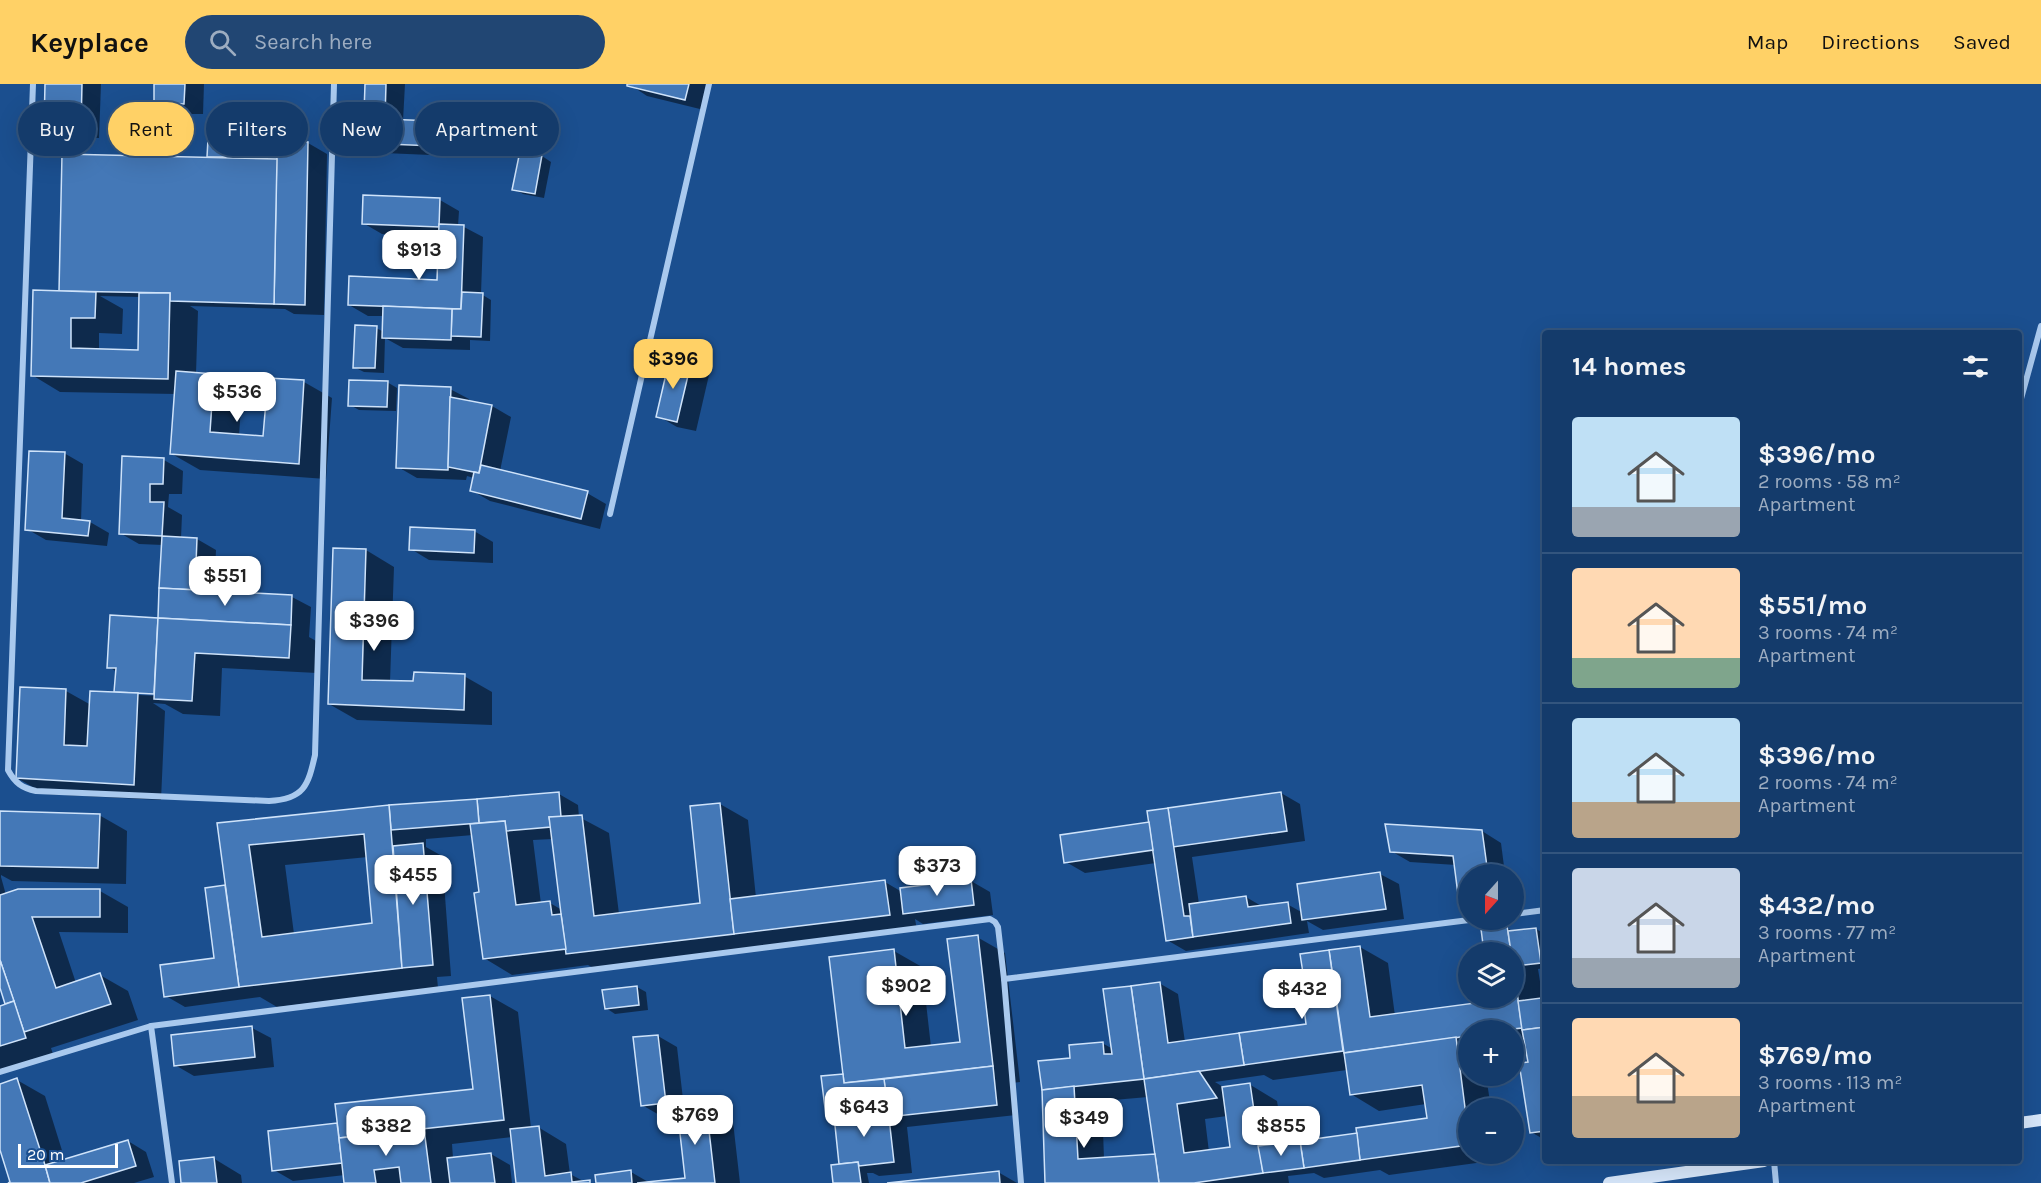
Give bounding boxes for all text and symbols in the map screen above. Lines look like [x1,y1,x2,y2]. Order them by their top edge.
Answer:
search box [185,15,605,69]
text: Keyplace [30,26,149,59]
icon: search [206,26,239,59]
text: Search here [254,29,372,55]
text: Map [1747,30,1788,54]
text: Directions [1821,30,1920,54]
text: Saved [1953,30,2011,54]
chip: Buy [18,102,96,156]
chip: Rent [108,102,194,156]
chip: Filters [206,102,308,156]
chip: New [320,102,403,156]
chip: Apartment [415,102,559,156]
pin: $913 [383,230,455,281]
text: $913 [396,238,442,261]
pin: $396 [637,339,709,390]
text: $396 [648,347,698,370]
icon: filters [1959,350,1992,383]
text: 14 homes [1572,351,1686,382]
pin: $536 [201,372,273,423]
text: $536 [212,380,262,403]
text: $396/mo [1758,439,1875,470]
icon: home [1620,441,1692,513]
text: 2 rooms · 58 m² [1758,470,1901,493]
text: Apartment [1758,493,1856,516]
pin: $551 [189,556,261,607]
text: $551 [203,564,247,587]
text: $551/mo [1758,590,1867,621]
icon: home [1620,592,1692,664]
pin: $396 [338,601,410,652]
text: $396 [349,609,399,632]
text: 3 rooms · 74 m² [1758,621,1898,644]
text: Apartment [1758,644,1856,667]
text: $396/mo [1758,740,1875,771]
icon: home [1620,742,1692,814]
text: 2 rooms · 74 m² [1758,771,1898,794]
text: Apartment [1758,794,1856,817]
pin: $373 [901,846,973,897]
text: $373 [913,854,961,877]
pin: $455 [377,855,449,906]
text: $455 [389,863,437,886]
north arrow [1458,864,1524,930]
map controls [1458,864,1524,1164]
text: $432/mo [1758,890,1875,921]
icon: home [1620,892,1692,964]
text: 3 rooms · 77 m² [1758,921,1896,944]
button: layers [1458,942,1524,1008]
text: Apartment [1758,944,1856,967]
pin: $902 [870,966,942,1017]
pin: $432 [1266,969,1338,1020]
text: $902 [881,974,931,997]
text: $432 [1277,977,1327,1000]
button: + [1458,1020,1524,1086]
text: $769/mo [1758,1040,1872,1071]
icon: home [1620,1042,1692,1114]
text: 3 rooms · 113 m² [1758,1071,1902,1094]
pin: $643 [828,1087,900,1138]
text: Apartment [1758,1094,1856,1117]
pin: $769 [659,1095,731,1146]
text: $643 [839,1095,889,1118]
pin: $349 [1048,1098,1120,1149]
button: − [1458,1098,1524,1164]
text: $769 [671,1103,719,1126]
pin: $382 [350,1106,422,1157]
text: $349 [1059,1106,1109,1129]
pin: $855 [1245,1106,1317,1157]
text: $382 [360,1114,412,1137]
text: $855 [1256,1114,1306,1137]
scale bar [18,1141,118,1168]
text: 20 m [27,1145,65,1164]

